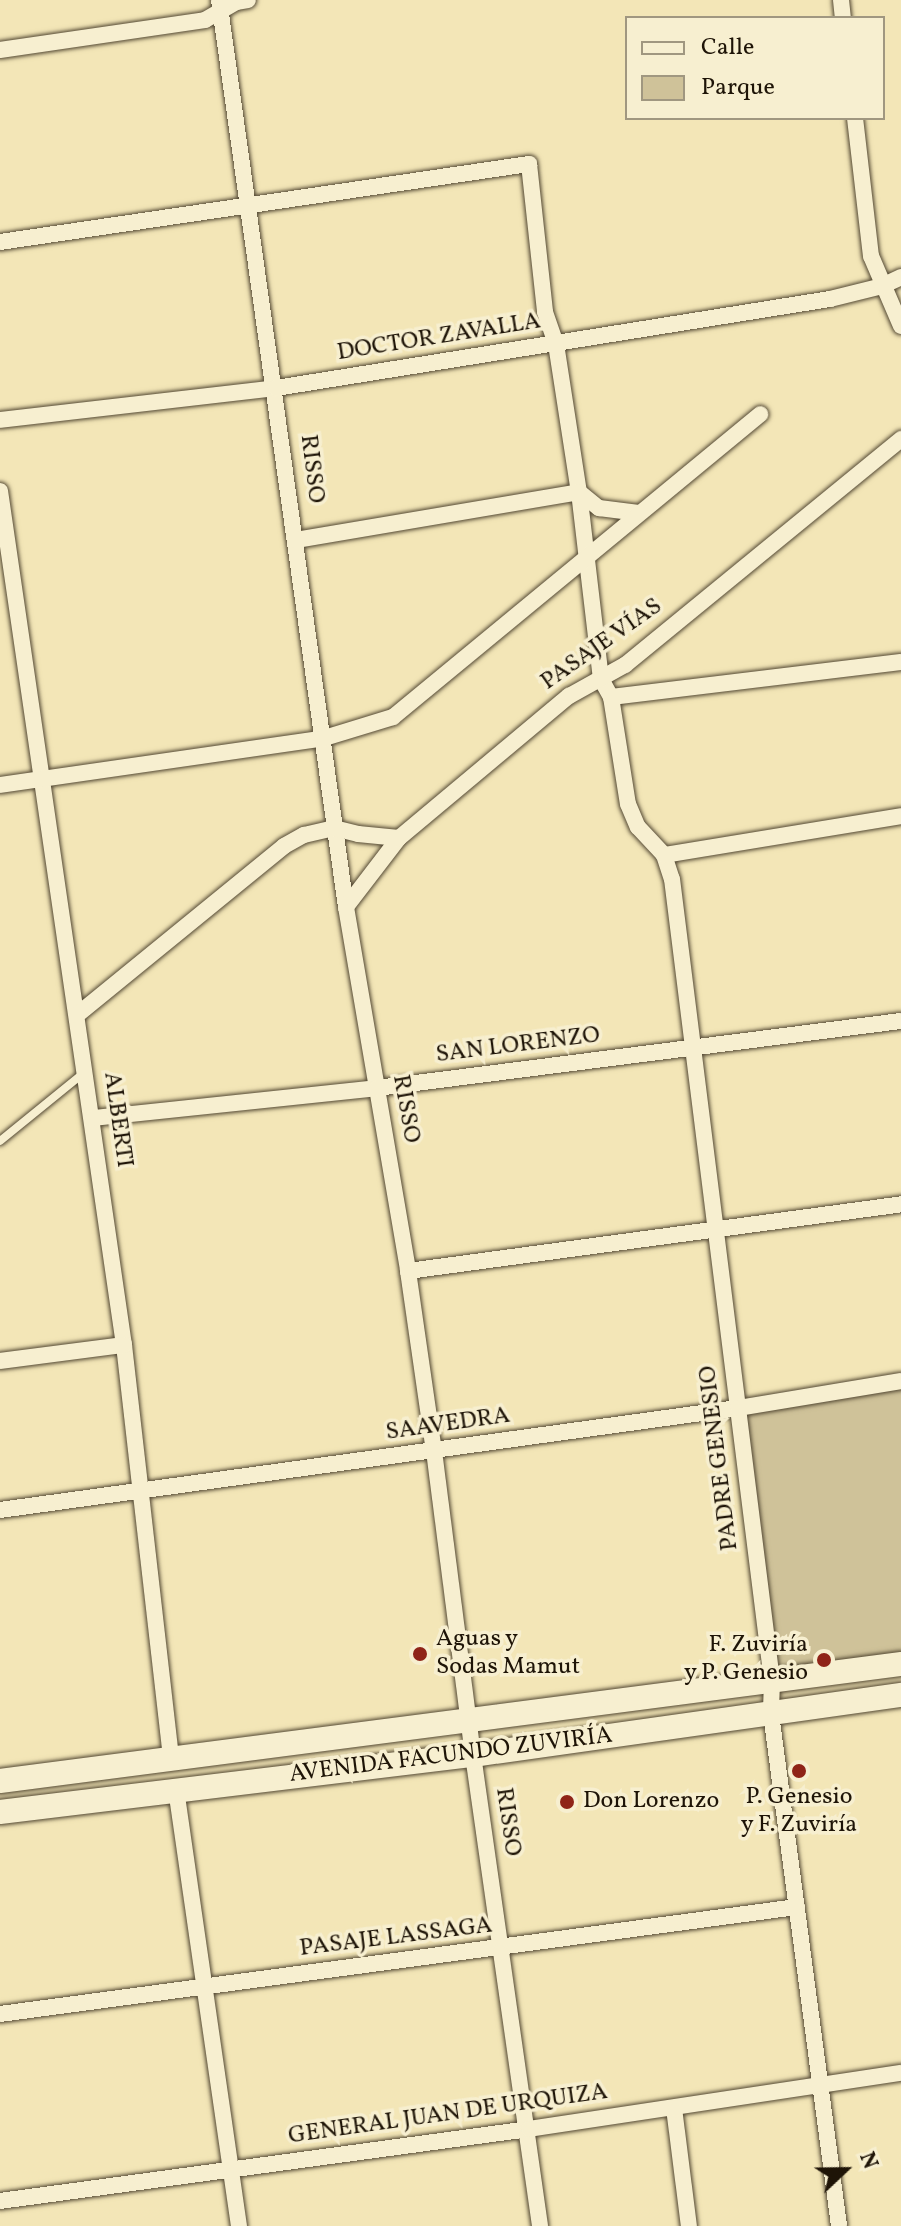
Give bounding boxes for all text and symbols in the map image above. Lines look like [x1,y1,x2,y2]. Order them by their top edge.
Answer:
legend [625,16,885,120]
text: Calle [701,31,754,65]
text: Parque [701,71,775,105]
street label: DOCTOR ZAVALLA [335,308,543,368]
street label: RISSO [293,433,329,505]
street label: PASAJE VÍAS [536,592,668,698]
street label: SAN LORENZO [434,1022,602,1070]
street label: ALBERTI [96,1070,138,1170]
street label: RISSO [385,1073,425,1145]
street label: PADRE GENESIO [694,1364,746,1552]
street label: SAAVEDRA [384,1402,512,1448]
place label: Aguas y Sodas Mamut [436,1626,580,1682]
place label: F. Zuviría y P. Genesio [683,1632,808,1688]
marker: Aguas y Sodas Mamut [411,1645,429,1663]
marker: F. Zuviría y P. Genesio [815,1651,833,1669]
street label: AVENIDA FACUNDO ZUVIRÍA [288,1722,614,1790]
marker: P. Genesio y F. Zuviría [790,1762,808,1780]
place label: P. Genesio y F. Zuviría [740,1784,858,1840]
street label: RISSO [488,1786,526,1858]
place label: Don Lorenzo [583,1788,719,1816]
marker: Don Lorenzo [558,1793,576,1811]
street label: PASAJE LASSAGA [298,1912,494,1964]
street label: GENERAL JUAN DE URQUIZA [287,2078,609,2152]
north arrow [805,2130,885,2210]
text: N [850,2148,885,2174]

